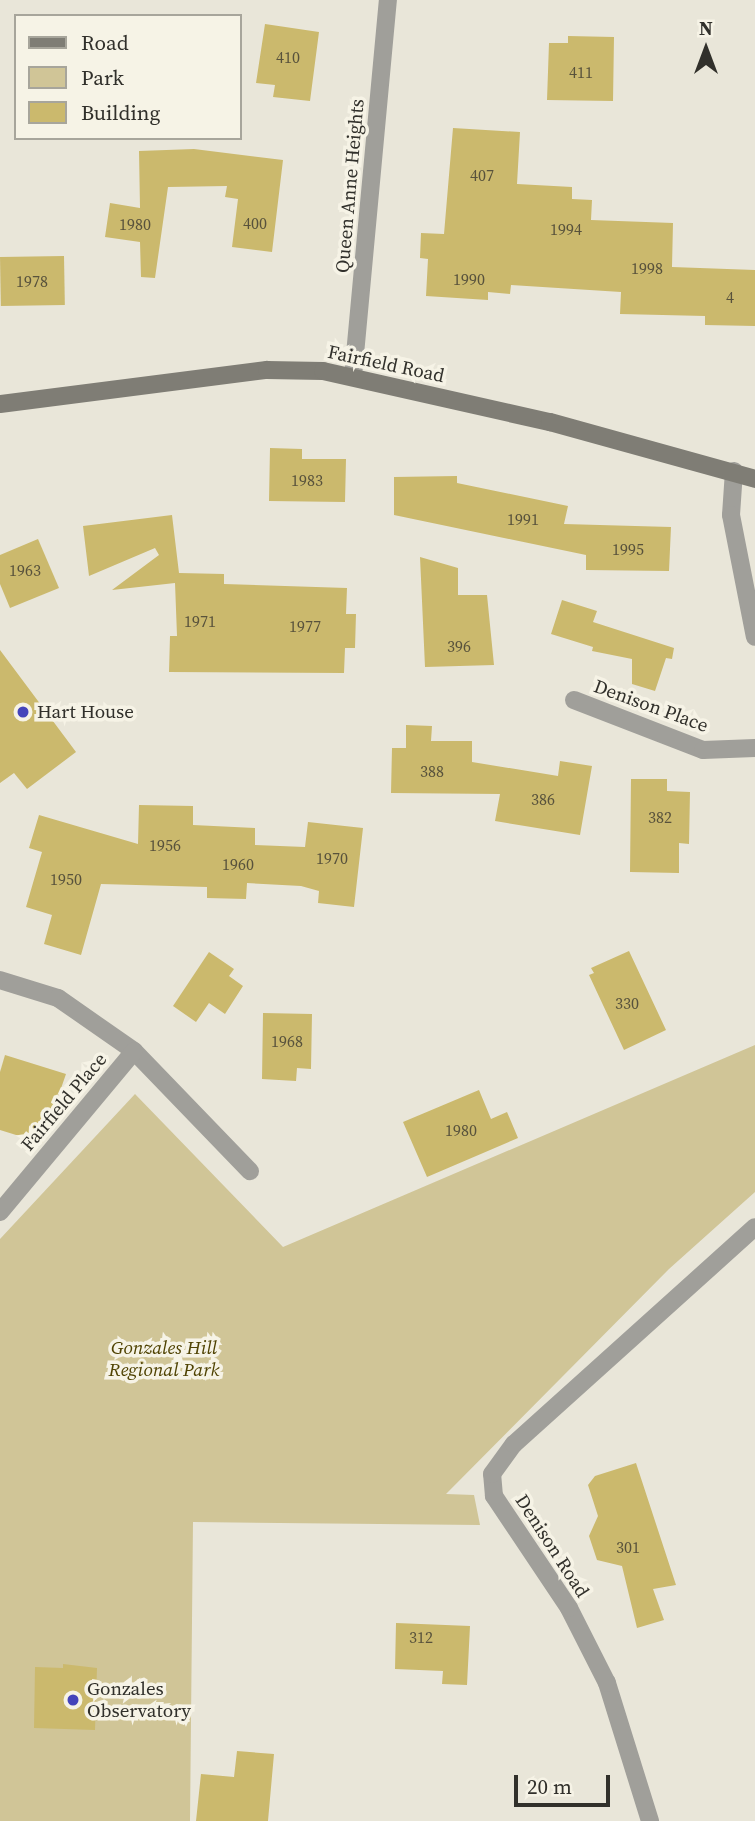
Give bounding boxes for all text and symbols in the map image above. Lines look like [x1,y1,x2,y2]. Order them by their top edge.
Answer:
legend [14,14,242,140]
north arrow [671,14,741,84]
text: N [699,15,713,41]
text: Road [81,28,129,57]
house number: 410 [276,47,300,67]
house number: 411 [569,62,593,82]
text: Park [81,63,124,92]
text: Building [81,98,160,127]
street label: Queen Anne Heights [331,98,369,274]
house number: 407 [470,165,494,185]
house number: 400 [243,213,267,233]
house number: 1980 [119,214,151,234]
house number: 1994 [550,219,582,239]
house number: 1998 [631,258,663,278]
house number: 1990 [453,269,485,289]
house number: 1978 [16,271,48,291]
house number: 4 [726,287,734,307]
street label: Fairfield Road [326,341,446,387]
house number: 1983 [291,470,323,490]
house number: 1991 [507,509,539,529]
house number: 1995 [612,539,644,559]
house number: 1963 [9,560,41,580]
house number: 1971 [184,611,216,631]
house number: 1977 [289,616,321,636]
house number: 396 [447,636,471,656]
street label: Denison Place [591,675,711,737]
place label: Hart House [37,701,134,723]
marker: Hart House [15,704,31,720]
house number: 388 [420,761,444,781]
house number: 386 [531,789,555,809]
house number: 382 [648,807,672,827]
house number: 1956 [149,835,181,855]
house number: 1970 [316,848,348,868]
house number: 1960 [222,854,254,874]
house number: 1950 [50,869,82,889]
house number: 330 [615,993,639,1013]
house number: 1968 [271,1031,303,1051]
street label: Fairfield Place [16,1048,112,1156]
house number: 1980 [445,1120,477,1140]
park label: Gonzales Hill Regional Park [109,1337,219,1381]
street label: Denison Road [510,1490,594,1602]
house number: 301 [616,1537,640,1557]
house number: 312 [409,1627,433,1647]
place label: Gonzales Observatory [87,1678,191,1722]
marker: Gonzales Observatory [65,1692,81,1708]
scale bar [517,1762,613,1806]
text: 20 m [527,1772,572,1801]

